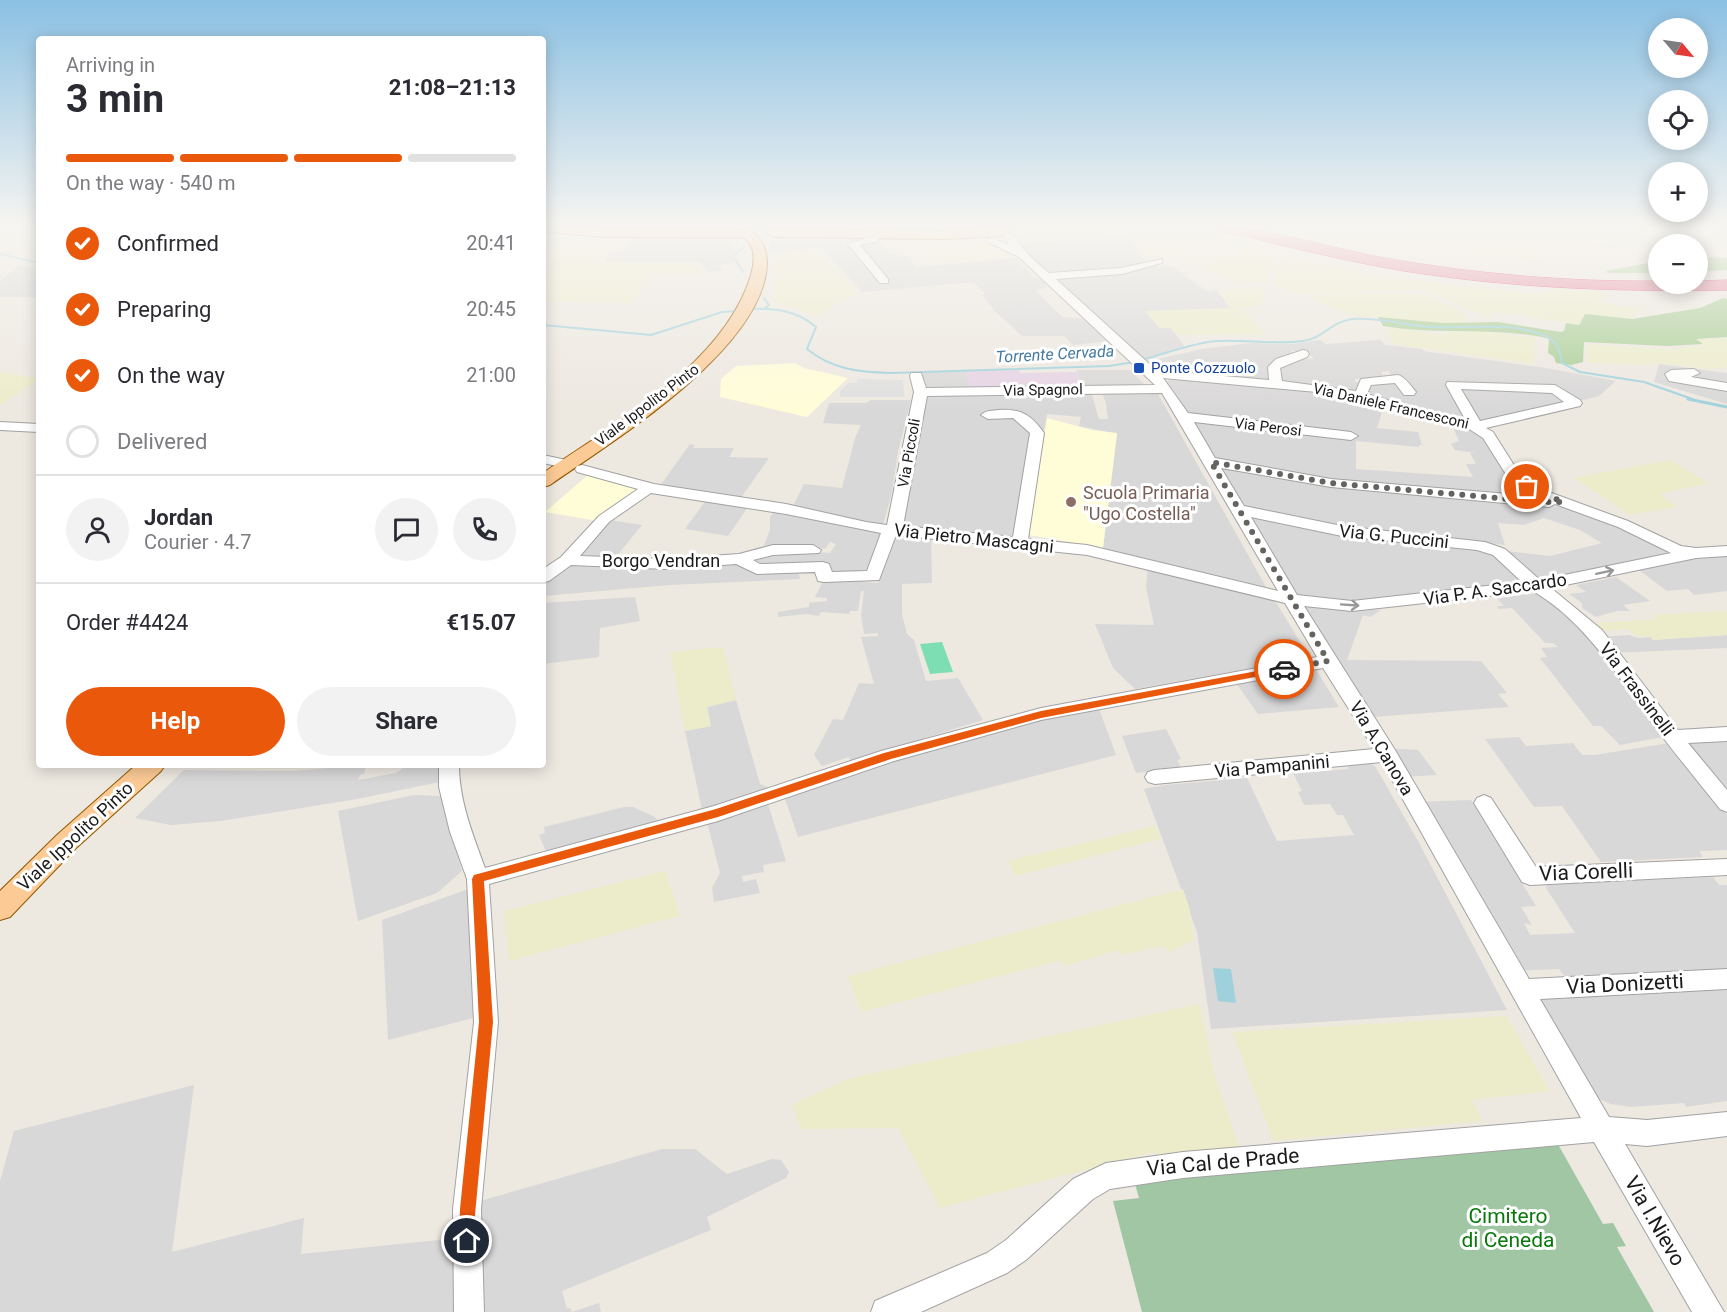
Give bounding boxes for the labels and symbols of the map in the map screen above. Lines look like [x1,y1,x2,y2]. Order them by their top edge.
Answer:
north arrow [1648,18,1708,78]
water label: Torrente Cervada [995,341,1115,367]
place label: Ponte Cozzuolo [1151,359,1256,377]
street label: Viale Ippolito Pinto [592,360,702,450]
marker: Ponte Cozzuolo [1132,361,1146,375]
street label: Via Daniele Francesconi [1311,379,1471,433]
street label: Via Spagnol [1003,380,1083,400]
street label: Via Perosi [1234,414,1302,440]
street label: Via Piccoli [894,417,924,489]
pin [1501,461,1552,512]
place label: Scuola Primaria "Ugo Costella" [1083,482,1210,524]
marker: Scuola Primaria "Ugo Costella" [1064,495,1078,509]
street label: Via Pietro Mascagni [893,519,1055,557]
street label: Via G. Puccini [1338,520,1450,552]
street label: Borgo Vendran [602,550,720,571]
one-way arrow [1595,566,1614,577]
street label: Via P. A. Saccardo [1422,569,1568,609]
one-way arrow [1339,600,1359,611]
street label: Via Frassinelli [1595,638,1679,740]
courier [1254,639,1314,699]
street label: Via A.Canova [1346,697,1418,799]
street label: Via Pampanini [1214,751,1330,781]
street label: Viale Ippolito Pinto [13,777,137,895]
street label: Via Corelli [1539,858,1633,886]
street label: Via Donizetti [1566,969,1684,999]
street label: Via Cal de Prade [1146,1143,1300,1181]
street label: Via I.Nievo [1620,1172,1690,1270]
park label: Cimitero di Ceneda [1462,1204,1554,1252]
pin [441,1215,492,1266]

